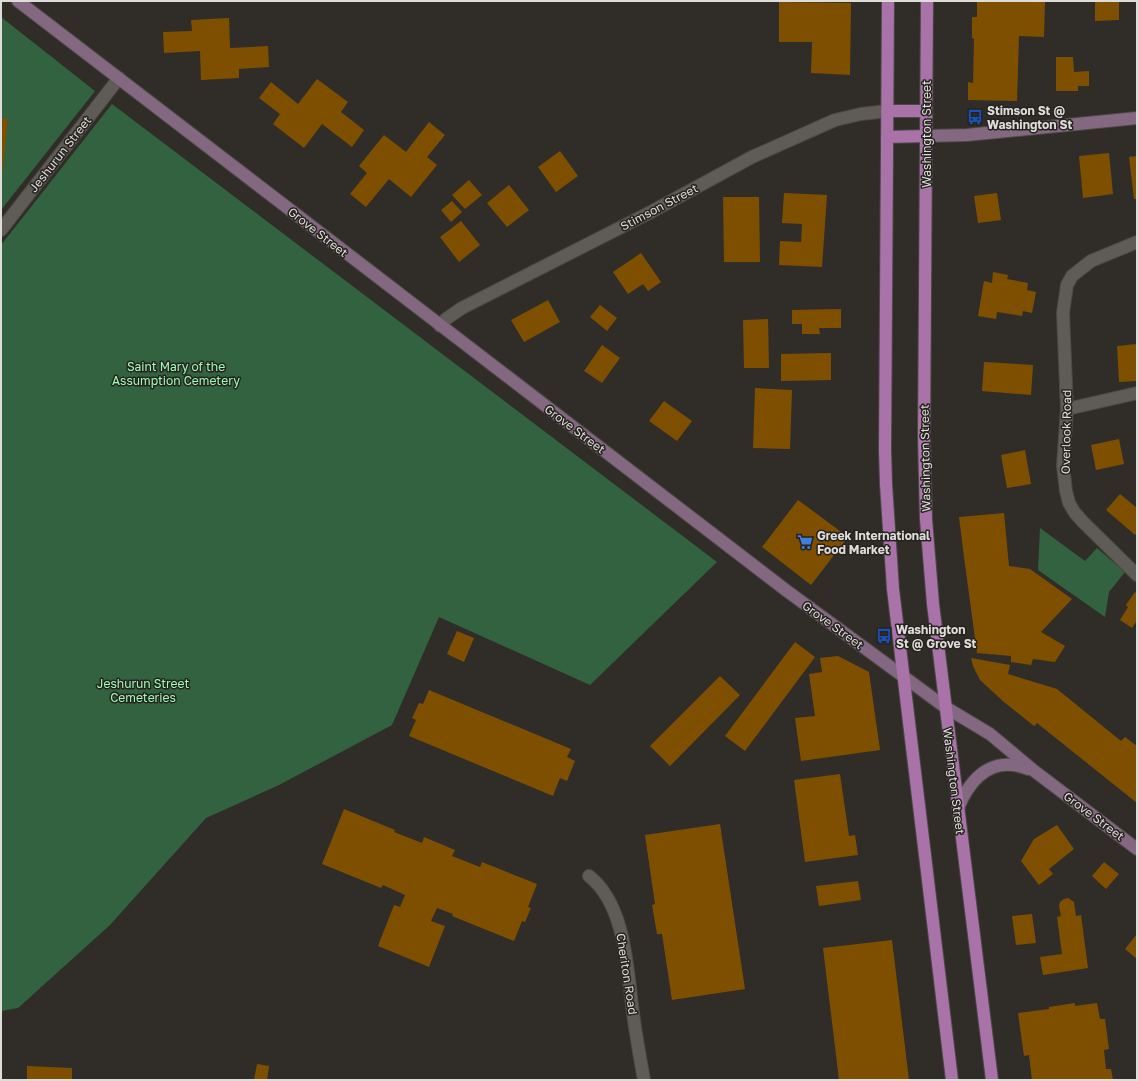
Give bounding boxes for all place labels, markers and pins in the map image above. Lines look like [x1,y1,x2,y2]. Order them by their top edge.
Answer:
place label: Stimson St @ Washington St [987,103,1072,132]
bus stop icon: Stimson St @ Washington St [966,108,984,126]
place label: Greek International Food Market [817,528,930,557]
supermarket icon: Greek International Food Market [796,533,814,551]
place label: Washington St @ Grove St [896,622,977,651]
bus stop icon: Washington St @ Grove St [875,627,893,645]

